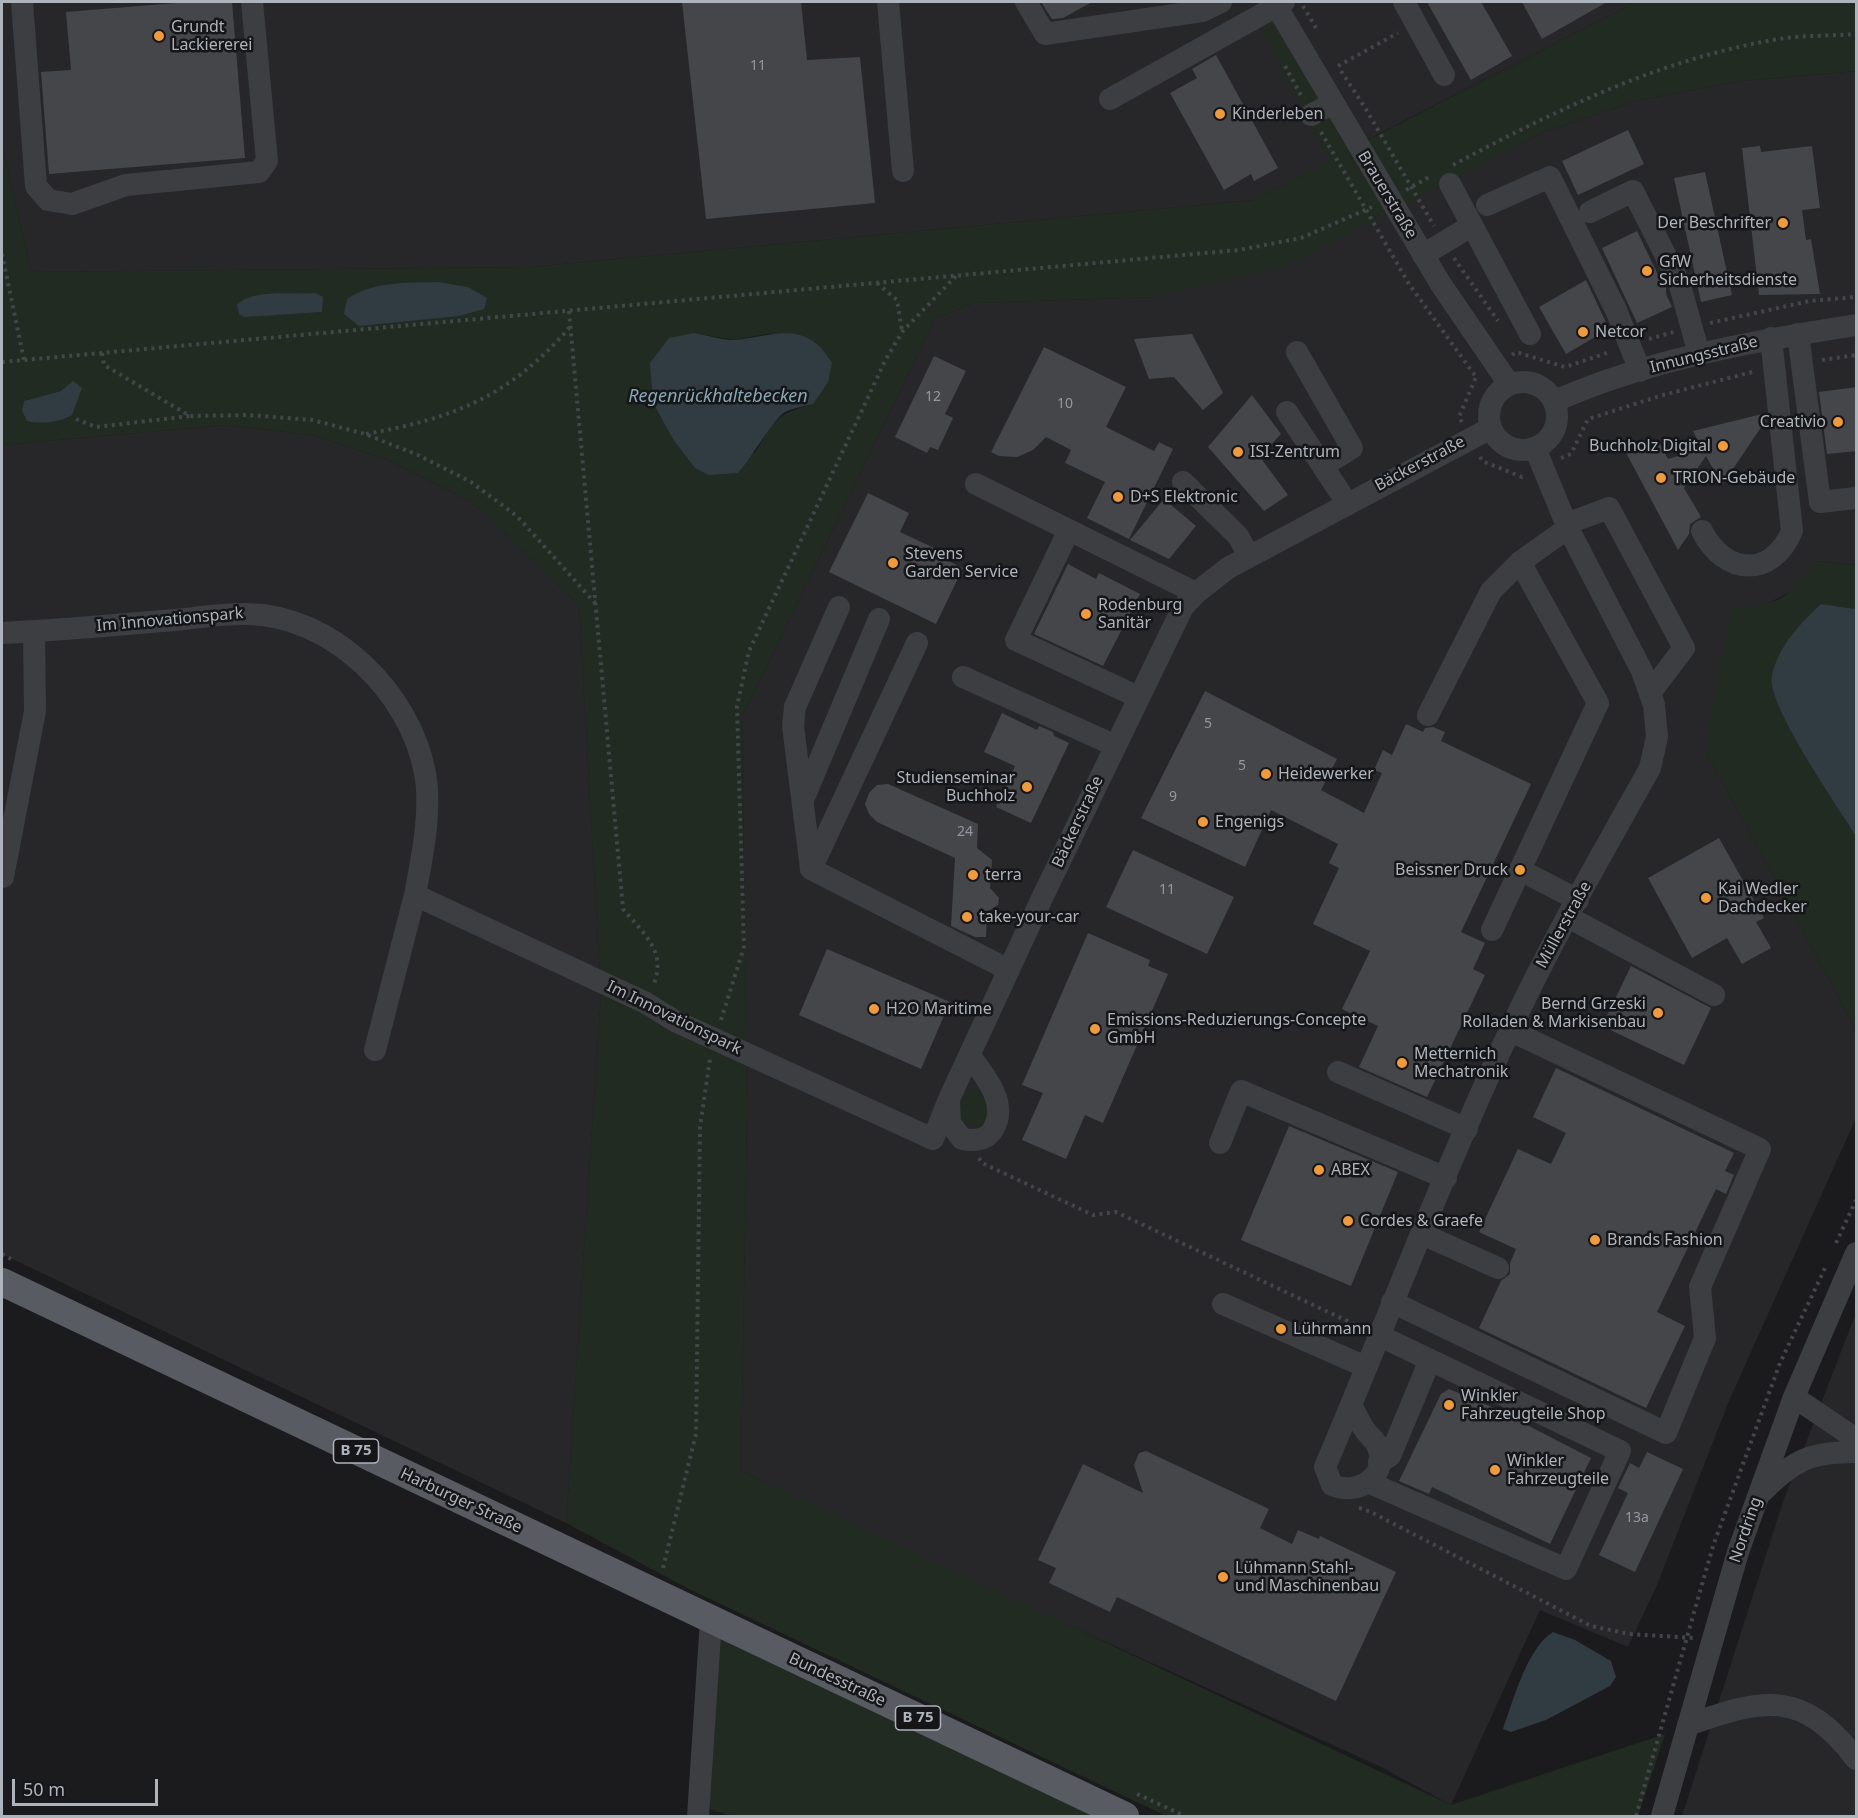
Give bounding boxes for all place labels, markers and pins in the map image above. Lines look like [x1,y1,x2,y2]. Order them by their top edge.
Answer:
place label: Grundt Lackiererei [171,17,252,55]
marker: Grundt Lackiererei [152,29,166,43]
place label: Kinderleben [1232,104,1323,124]
marker: Kinderleben [1213,107,1227,121]
place label: Der Beschrifter [1657,213,1771,233]
marker: Der Beschrifter [1776,216,1790,230]
place label: GfW Sicherheitsdienste [1659,252,1797,290]
marker: GfW Sicherheitsdienste [1640,264,1654,278]
place label: Netcor [1595,322,1646,342]
marker: Netcor [1576,325,1590,339]
place label: Creativio [1760,412,1826,432]
marker: Creativio [1831,415,1845,429]
place label: Buchholz Digital [1589,436,1711,456]
marker: Buchholz Digital [1716,439,1730,453]
place label: ISI-Zentrum [1250,442,1340,462]
marker: ISI-Zentrum [1231,445,1245,459]
place label: TRION-Gebäude [1673,468,1795,488]
marker: TRION-Gebäude [1654,471,1668,485]
place label: D+S Elektronic [1130,487,1238,507]
marker: D+S Elektronic [1111,490,1125,504]
place label: Stevens Garden Service [905,544,1018,582]
marker: Stevens Garden Service [886,556,900,570]
place label: Rodenburg Sanitär [1098,595,1182,633]
marker: Rodenburg Sanitär [1079,607,1093,621]
place label: Heidewerker [1278,764,1374,784]
marker: Heidewerker [1259,767,1273,781]
place label: Studienseminar Buchholz [896,768,1015,806]
marker: Studienseminar Buchholz [1020,780,1034,794]
place label: Engenigs [1215,812,1284,832]
marker: Engenigs [1196,815,1210,829]
place label: Beissner Druck [1395,860,1508,880]
marker: Beissner Druck [1513,863,1527,877]
place label: terra [985,865,1022,885]
marker: terra [966,868,980,882]
place label: Kai Wedler Dachdecker [1718,879,1807,917]
marker: Kai Wedler Dachdecker [1699,891,1713,905]
place label: take-your-car [979,907,1079,927]
marker: take-your-car [960,910,974,924]
place label: Bernd Grzeski Rolladen & Markisenbau [1462,994,1646,1032]
place label: H2O Maritime [886,999,992,1019]
marker: H2O Maritime [867,1002,881,1016]
marker: Bernd Grzeski Rolladen & Markisenbau [1651,1006,1665,1020]
place label: Emissions-Reduzierungs-Concepte GmbH [1107,1010,1366,1048]
marker: Emissions-Reduzierungs-Concepte GmbH [1088,1022,1102,1036]
place label: Metternich Mechatronik [1414,1044,1508,1082]
marker: Metternich Mechatronik [1395,1056,1409,1070]
place label: ABEX [1331,1160,1370,1180]
marker: ABEX [1312,1163,1326,1177]
place label: Cordes & Graefe [1360,1211,1483,1231]
marker: Cordes & Graefe [1341,1214,1355,1228]
place label: Brands Fashion [1607,1230,1723,1250]
marker: Brands Fashion [1588,1233,1602,1247]
place label: Lührmann [1293,1319,1371,1339]
marker: Lührmann [1274,1322,1288,1336]
place label: Winkler Fahrzeugteile Shop [1461,1386,1605,1424]
marker: Winkler Fahrzeugteile Shop [1442,1398,1456,1412]
place label: Winkler Fahrzeugteile [1507,1451,1609,1489]
marker: Winkler Fahrzeugteile [1488,1463,1502,1477]
place label: Lühmann Stahl- und Maschinenbau [1235,1558,1379,1596]
marker: Lühmann Stahl- und Maschinenbau [1216,1570,1230,1584]

